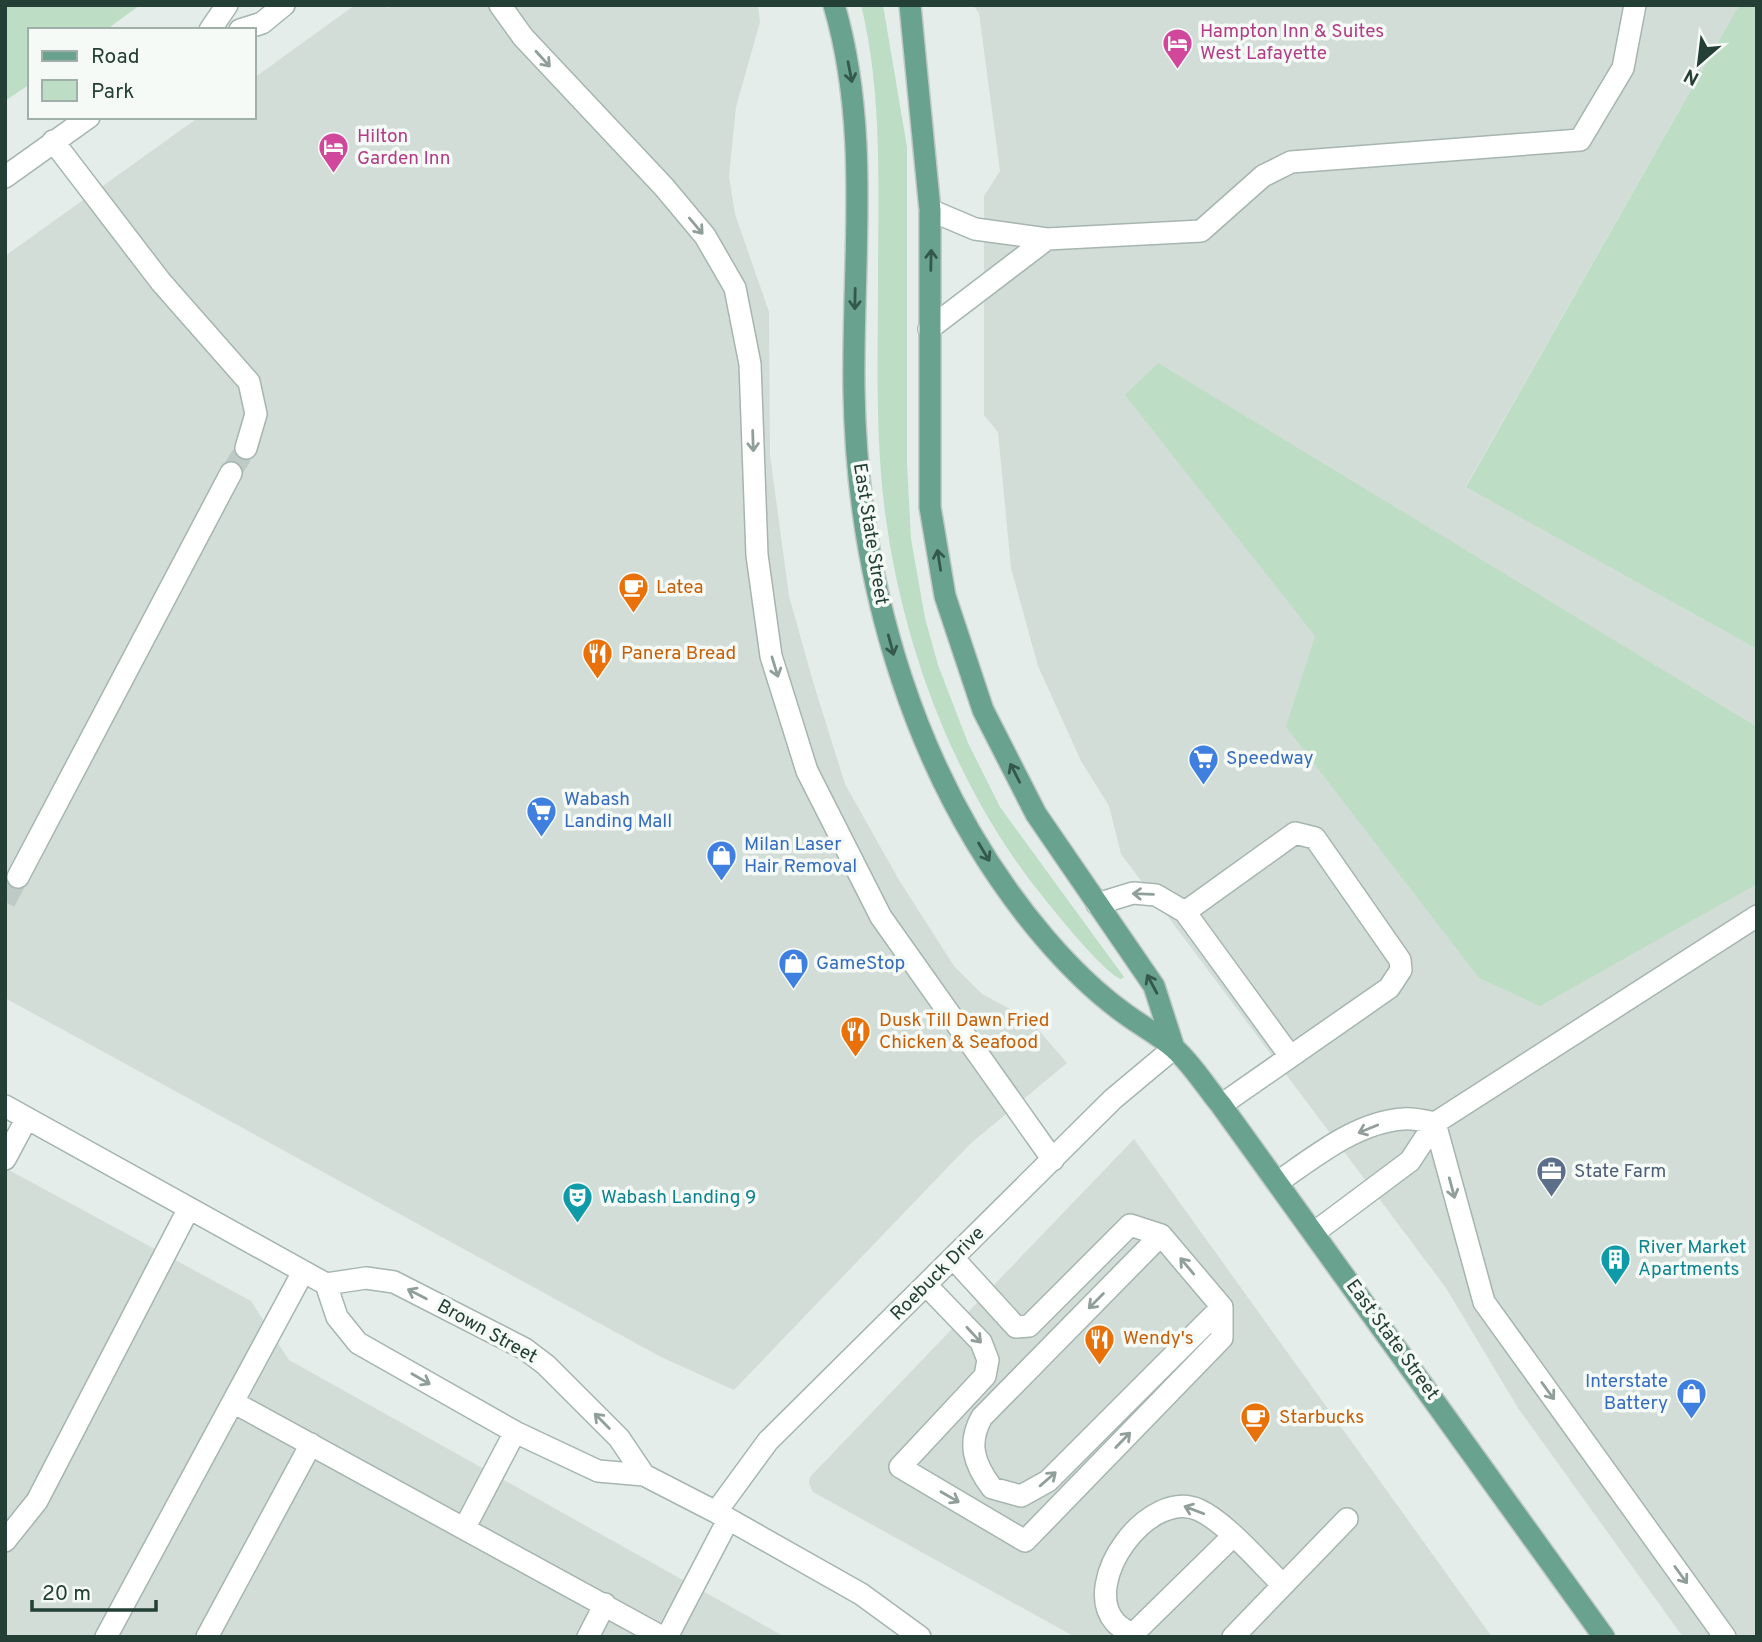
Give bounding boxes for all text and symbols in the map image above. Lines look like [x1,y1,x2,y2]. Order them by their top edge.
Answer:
place label: Hampton Inn & Suites West Lafayette [1200,20,1384,66]
hotel icon: Hampton Inn & Suites West Lafayette [1160,26,1194,70]
legend [28,28,256,119]
north arrow [1664,28,1734,98]
text: Road [91,44,140,71]
one-way arrow [534,49,550,67]
one-way arrow [844,60,857,82]
text: N [1680,62,1704,90]
text: Park [91,79,134,106]
place label: Hilton Garden Inn [357,125,450,171]
hotel icon: Hilton Garden Inn [317,131,351,175]
one-way arrow [688,217,704,235]
one-way arrow [924,248,937,271]
one-way arrow [848,287,862,310]
one-way arrow [746,429,759,452]
street label: East State Street [847,461,893,607]
one-way arrow [932,549,945,572]
cafe icon: Latea [616,571,650,615]
place label: Latea [656,576,703,600]
one-way arrow [885,633,898,656]
restaurant icon: Panera Bread [581,637,615,681]
place label: Panera Bread [621,642,736,666]
one-way arrow [769,655,782,677]
supermarket icon: Speedway [1186,742,1220,786]
place label: Speedway [1226,747,1314,771]
one-way arrow [1008,763,1022,784]
place label: Wabash Landing Mall [564,788,672,834]
supermarket icon: Wabash Landing Mall [524,794,558,838]
place label: Milan Laser Hair Removal [744,833,857,879]
shop icon: Milan Laser Hair Removal [704,839,738,883]
one-way arrow [978,841,992,861]
one-way arrow [1131,888,1154,901]
shop icon: GameStop [776,947,810,991]
place label: GameStop [816,952,905,976]
one-way arrow [1144,975,1158,995]
place label: Dusk Till Dawn Fried Chicken & Seafood [879,1009,1049,1055]
restaurant icon: Dusk Till Dawn Fried Chicken & Seafood [839,1015,873,1059]
one-way arrow [1358,1123,1380,1136]
office icon: State Farm [1534,1155,1568,1199]
place label: State Farm [1574,1160,1666,1184]
one-way arrow [1447,1177,1460,1199]
theatre icon: Wabash Landing 9 [561,1181,595,1225]
place label: Wabash Landing 9 [601,1186,756,1210]
street label: Roebuck Drive [886,1222,990,1326]
place label: River Market Apartments [1638,1236,1746,1282]
building icon: River Market Apartments [1598,1242,1632,1286]
one-way arrow [1180,1257,1195,1275]
street label: East State Street [1340,1275,1444,1405]
one-way arrow [407,1287,428,1300]
one-way arrow [1088,1292,1105,1309]
street label: Brown Street [433,1295,541,1369]
restaurant icon: Wendy's [1083,1322,1117,1366]
one-way arrow [965,1326,982,1343]
place label: Wendy's [1123,1327,1194,1351]
place label: Interstate Battery [1585,1370,1668,1416]
one-way arrow [411,1372,431,1386]
shop icon: Interstate Battery [1674,1376,1708,1420]
one-way arrow [1541,1381,1555,1400]
cafe icon: Starbucks [1239,1401,1273,1445]
place label: Starbucks [1279,1406,1364,1430]
one-way arrow [594,1413,611,1430]
one-way arrow [1114,1432,1131,1449]
one-way arrow [1039,1471,1057,1487]
one-way arrow [939,1490,959,1504]
one-way arrow [1184,1503,1206,1516]
one-way arrow [1673,1566,1688,1585]
scale bar [32,1568,156,1612]
text: 20 m [42,1581,91,1608]

